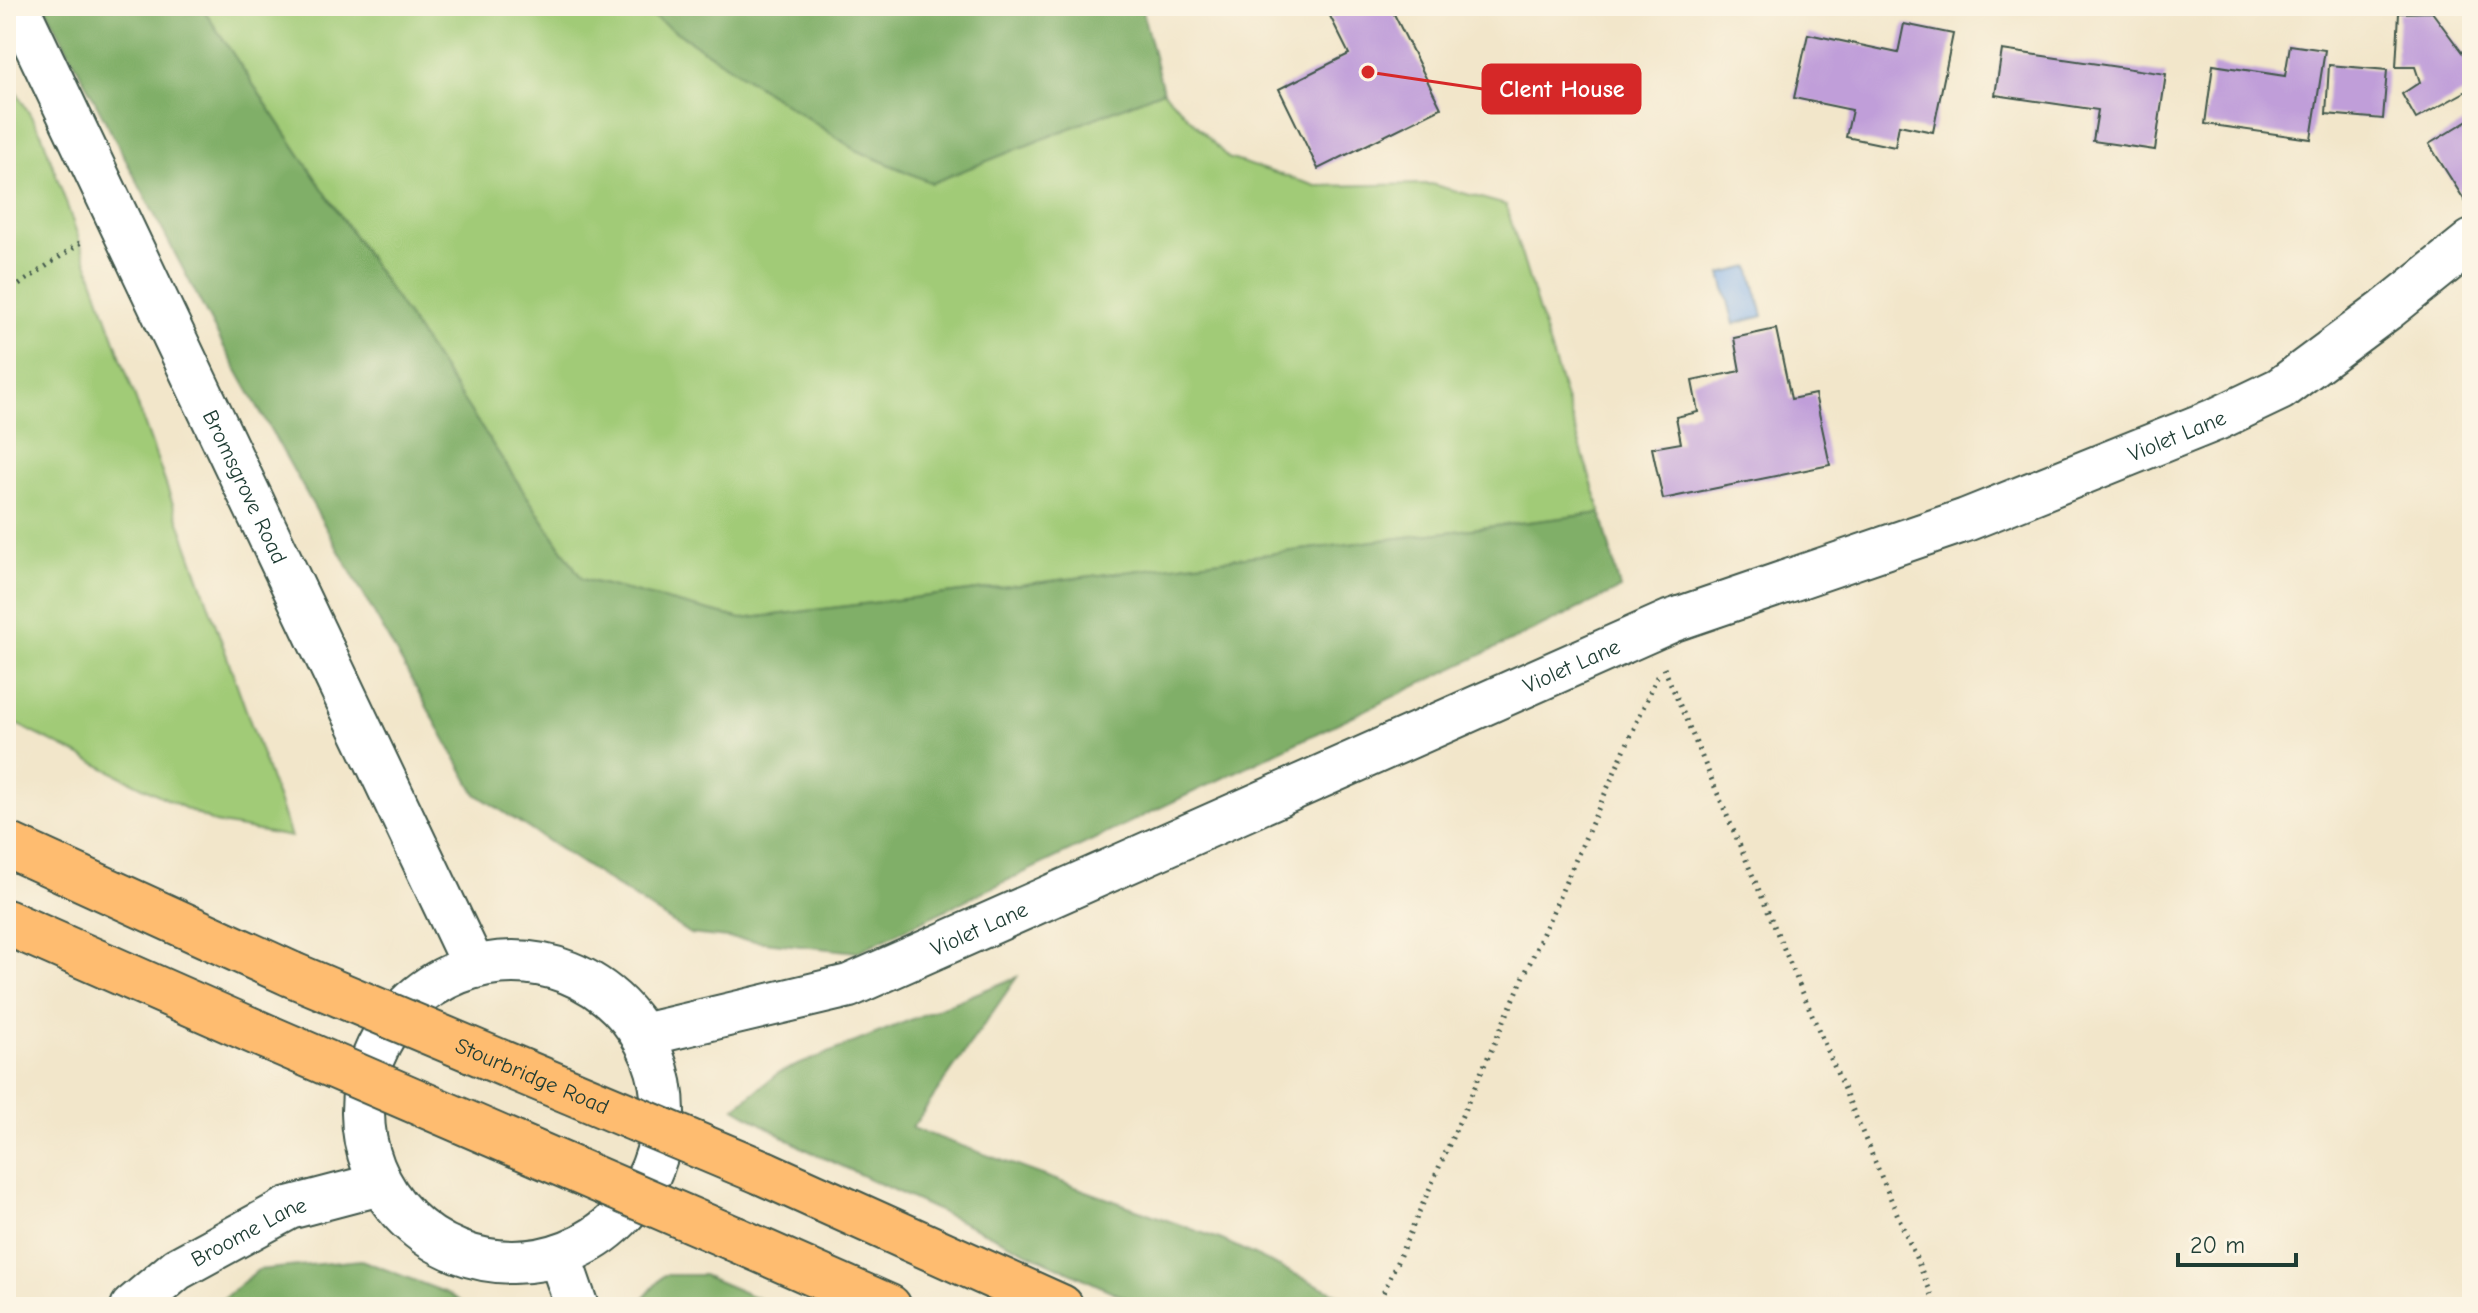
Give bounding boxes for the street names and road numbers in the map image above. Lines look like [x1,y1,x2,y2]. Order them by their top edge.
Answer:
street label: Violet Lane [2124,405,2230,467]
street label: Bromsgrove Road [197,406,292,568]
street label: Violet Lane [1519,633,1624,699]
street label: Violet Lane [927,896,1032,962]
street label: Stourbridge Road [451,1033,613,1120]
street label: Broome Lane [187,1192,309,1273]

